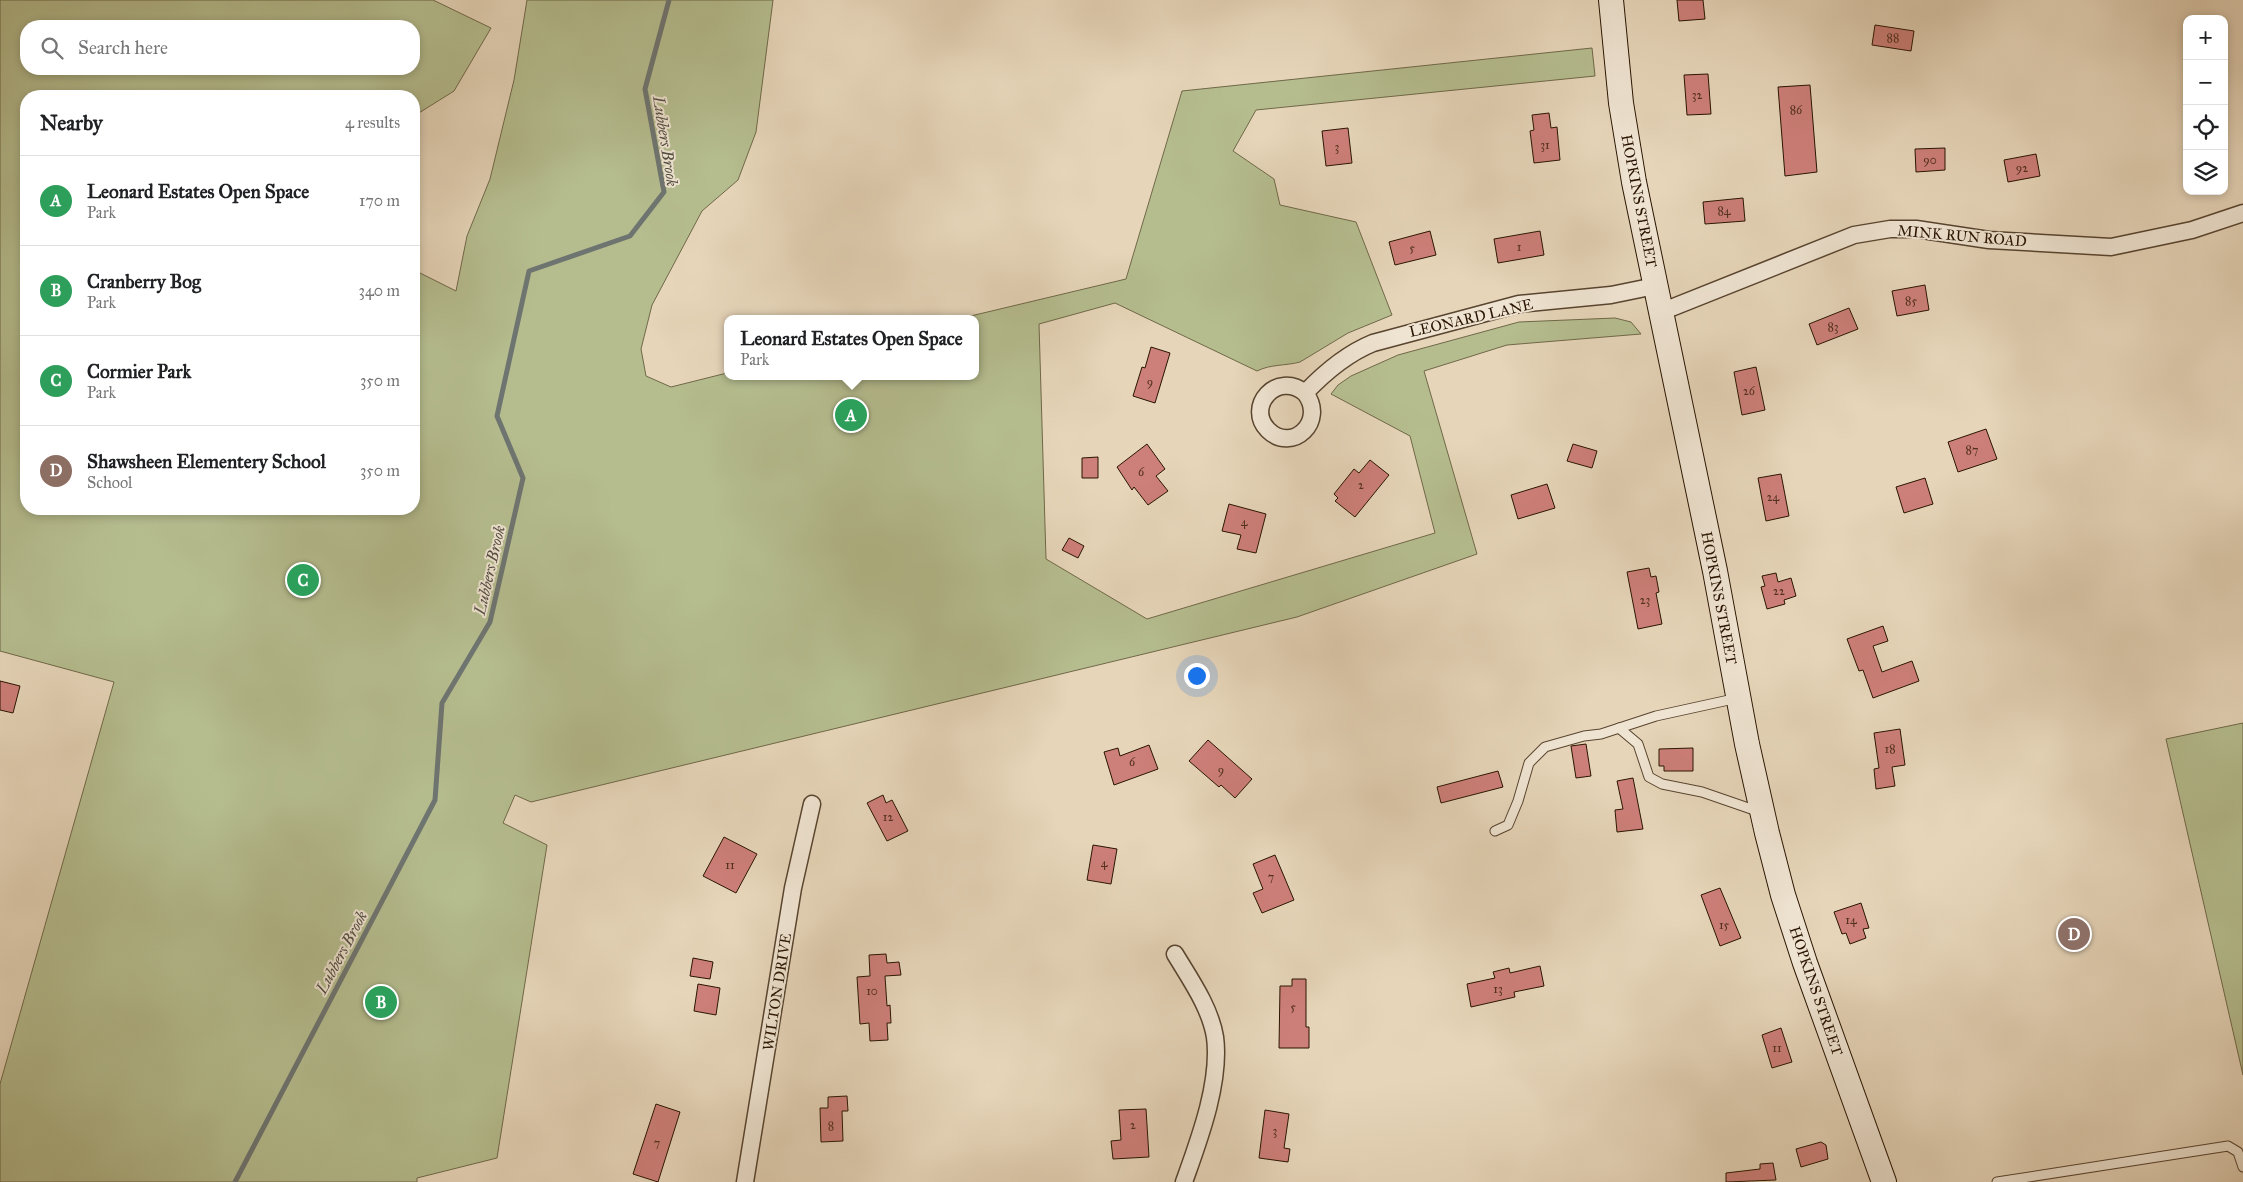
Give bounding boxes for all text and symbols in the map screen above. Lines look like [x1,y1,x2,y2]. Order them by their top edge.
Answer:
map controls [2183,15,2228,195]
button: + [2183,15,2228,60]
search box [20,20,420,75]
house number: 88 [1887,31,1899,45]
icon: search [38,34,66,62]
text: Search here [78,36,168,59]
button: − [2183,60,2228,105]
house number: 32 [1692,88,1702,102]
water label: Lubbers Brook [649,94,682,188]
house number: 86 [1790,103,1803,117]
button: locate [2183,105,2228,150]
text: Nearby [40,110,103,136]
text: 4 results [345,113,400,132]
street label: HOPKINS STREET [1617,133,1661,269]
house number: 31 [1540,138,1550,152]
house number: 3 [1335,140,1340,154]
button: layers [2183,150,2228,195]
house number: 90 [1923,153,1937,167]
house number: 92 [2016,161,2028,175]
text: Leonard Estates Open Space [87,180,309,203]
text: A [51,191,61,210]
text: 170 m [359,191,400,210]
text: Park [87,203,116,222]
house number: 84 [1717,204,1731,218]
street label: MINK RUN ROAD [1897,221,2028,251]
house number: 1 [1517,240,1522,254]
house number: 5 [1409,241,1415,255]
text: Cranberry Bog [87,270,201,293]
text: B [51,281,61,300]
text: 340 m [358,281,400,300]
text: Park [87,293,116,312]
house number: 85 [1905,294,1917,308]
street label: LEONARD LANE [1407,295,1535,341]
popup [724,315,979,380]
house number: 83 [1827,320,1839,334]
text: Leonard Estates Open Space [740,327,963,350]
text: Park [740,350,769,369]
text: Cormier Park [87,360,191,383]
text: C [51,371,61,390]
text: 350 m [360,371,400,390]
house number: 9 [1147,375,1153,389]
text: Park [87,383,116,402]
house number: 26 [1743,384,1756,398]
pin: A [835,396,867,434]
house number: 87 [1966,443,1978,457]
text: Shawsheen Elementery School [87,450,326,473]
text: D [50,461,62,480]
text: 350 m [360,461,400,480]
house number: 6 [1138,465,1145,479]
text: School [87,473,132,492]
house number: 2 [1358,478,1364,492]
house number: 24 [1767,490,1780,504]
house number: 4 [1241,515,1248,529]
water label: Lubbers Brook [470,524,509,618]
street label: HOPKINS STREET [1697,530,1741,666]
pin: C [287,561,319,599]
house number: 22 [1773,584,1785,598]
house number: 23 [1640,593,1651,607]
your location [1184,663,1210,689]
house number: 18 [1884,742,1896,756]
house number: 6 [1129,755,1136,769]
house number: 9 [1218,763,1224,777]
house number: 12 [883,810,893,824]
house number: 4 [1101,856,1108,870]
house number: 11 [725,858,735,872]
house number: 7 [1268,870,1274,884]
water label: Lubbers Brook [311,908,371,998]
house number: 14 [1845,913,1857,927]
pin: D [2058,915,2090,953]
house number: 15 [1719,918,1730,932]
street label: HOPKINS STREET [1785,924,1847,1058]
street label: WILTON DRIVE [759,932,795,1052]
house number: 13 [1493,982,1503,996]
pin: B [365,983,397,1021]
house number: 10 [866,984,878,998]
house number: 5 [1290,1000,1296,1014]
house number: 11 [1772,1041,1782,1055]
house number: 2 [1130,1118,1136,1132]
house number: 8 [828,1119,834,1133]
house number: 3 [1273,1124,1278,1138]
house number: 7 [654,1136,660,1150]

